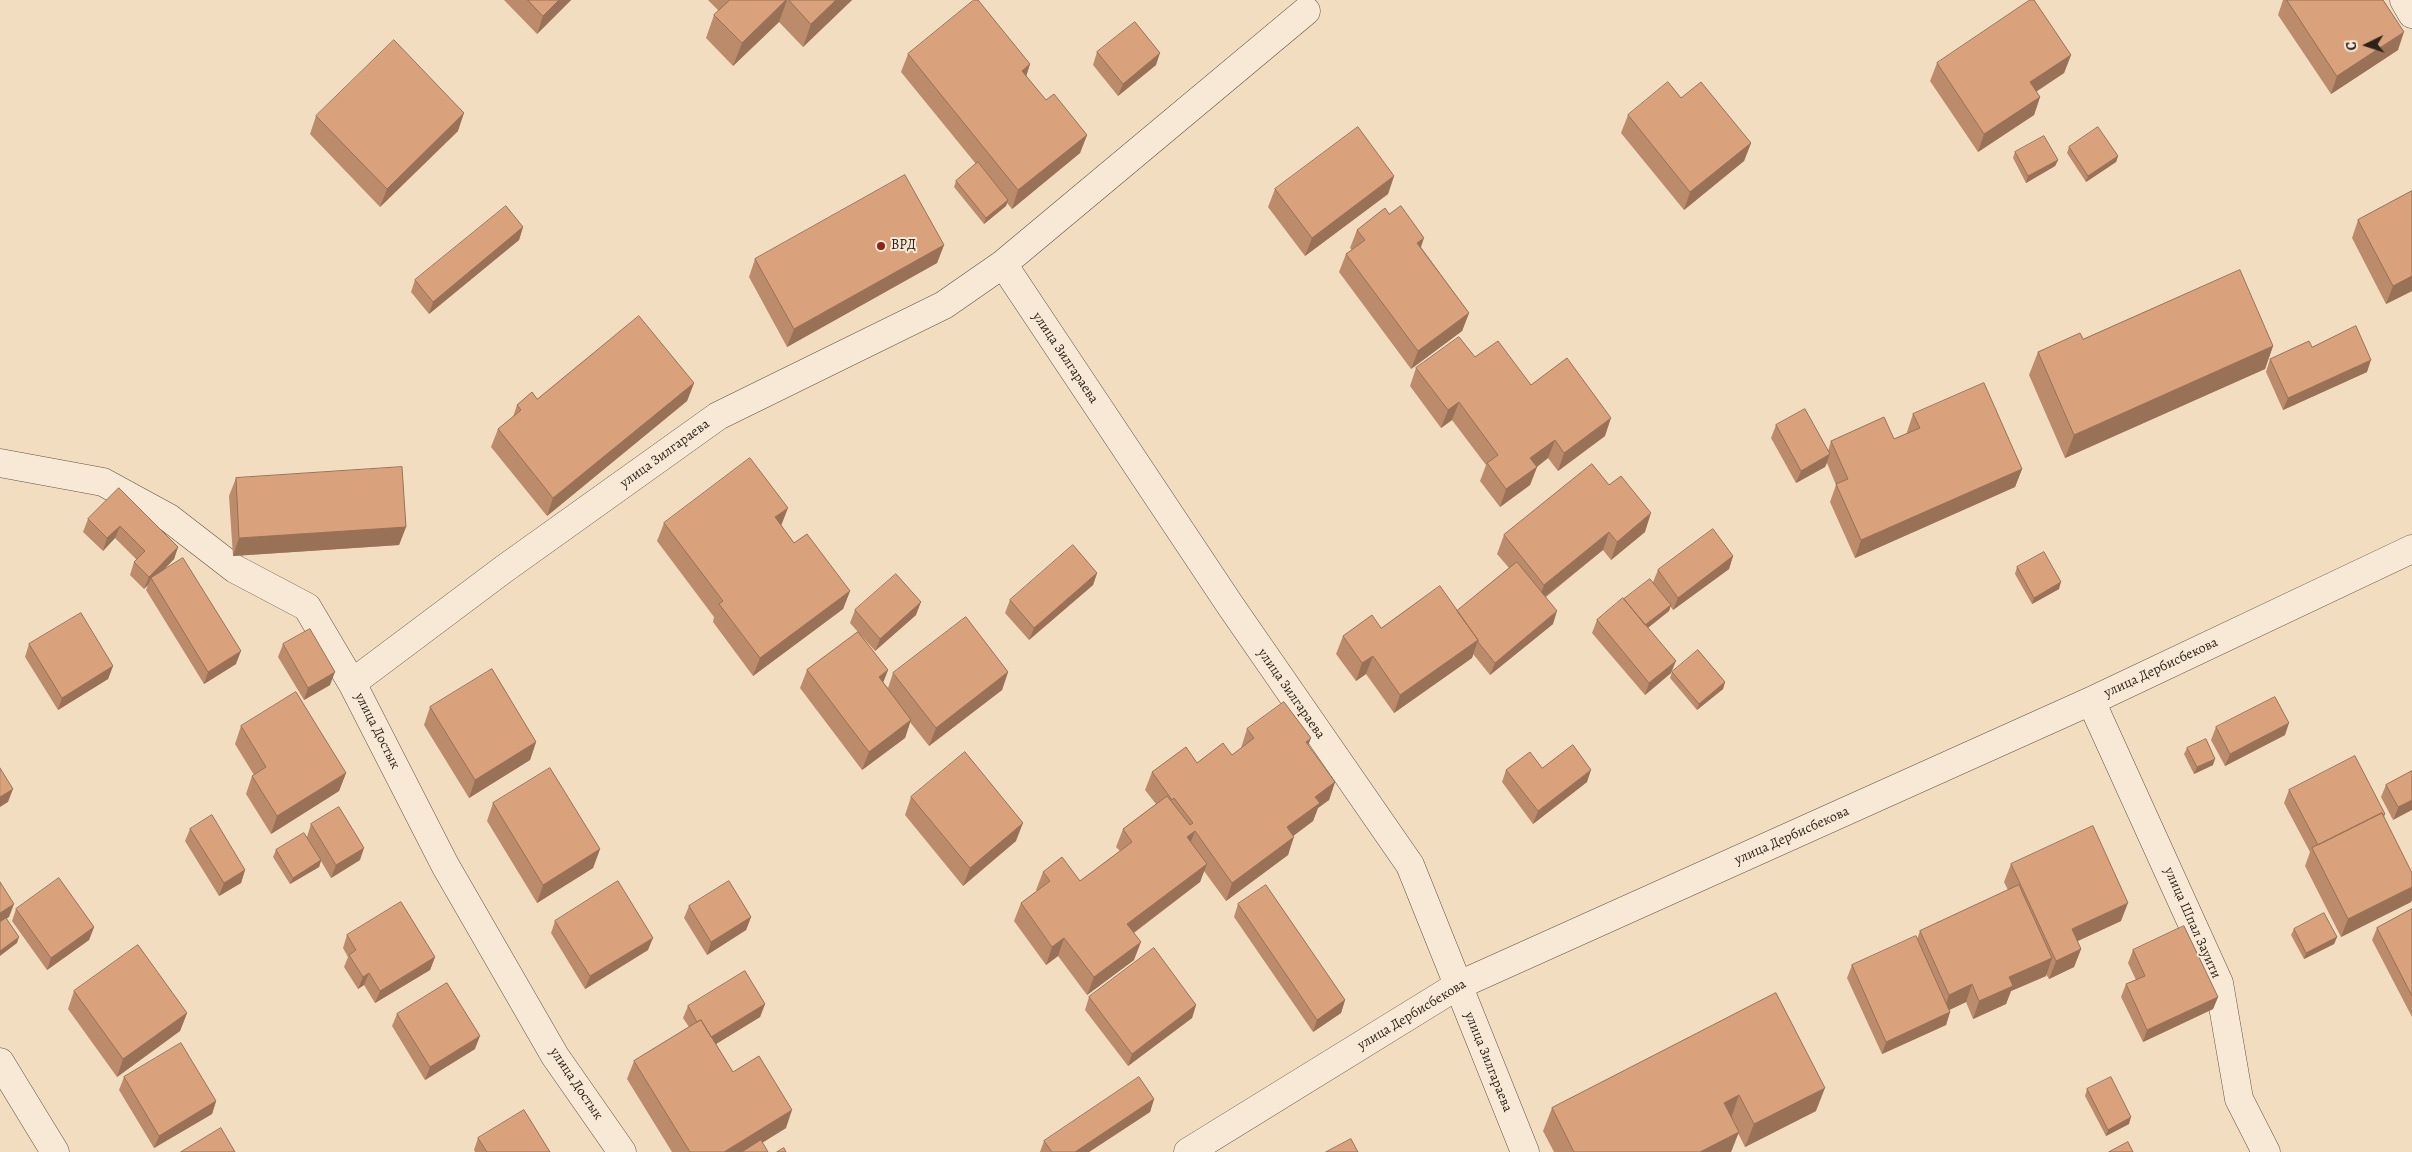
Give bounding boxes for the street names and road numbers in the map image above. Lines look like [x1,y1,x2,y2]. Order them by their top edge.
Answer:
street label: улица Зилгараева [1028,309,1102,407]
street label: улица Зилгараева [617,416,713,492]
street label: улица Дербисбекова [2101,634,2221,702]
street label: улица Зилгараева [1254,646,1328,742]
street label: улица Достык [351,690,403,772]
street label: улица Дербисбекова [1732,803,1852,869]
street label: улица Шпал Зауити [2160,865,2224,981]
street label: улица Дербисбекова [1355,976,1469,1054]
street label: улица Зилгараева [1460,1009,1516,1115]
street label: улица Достык [546,1045,606,1123]

